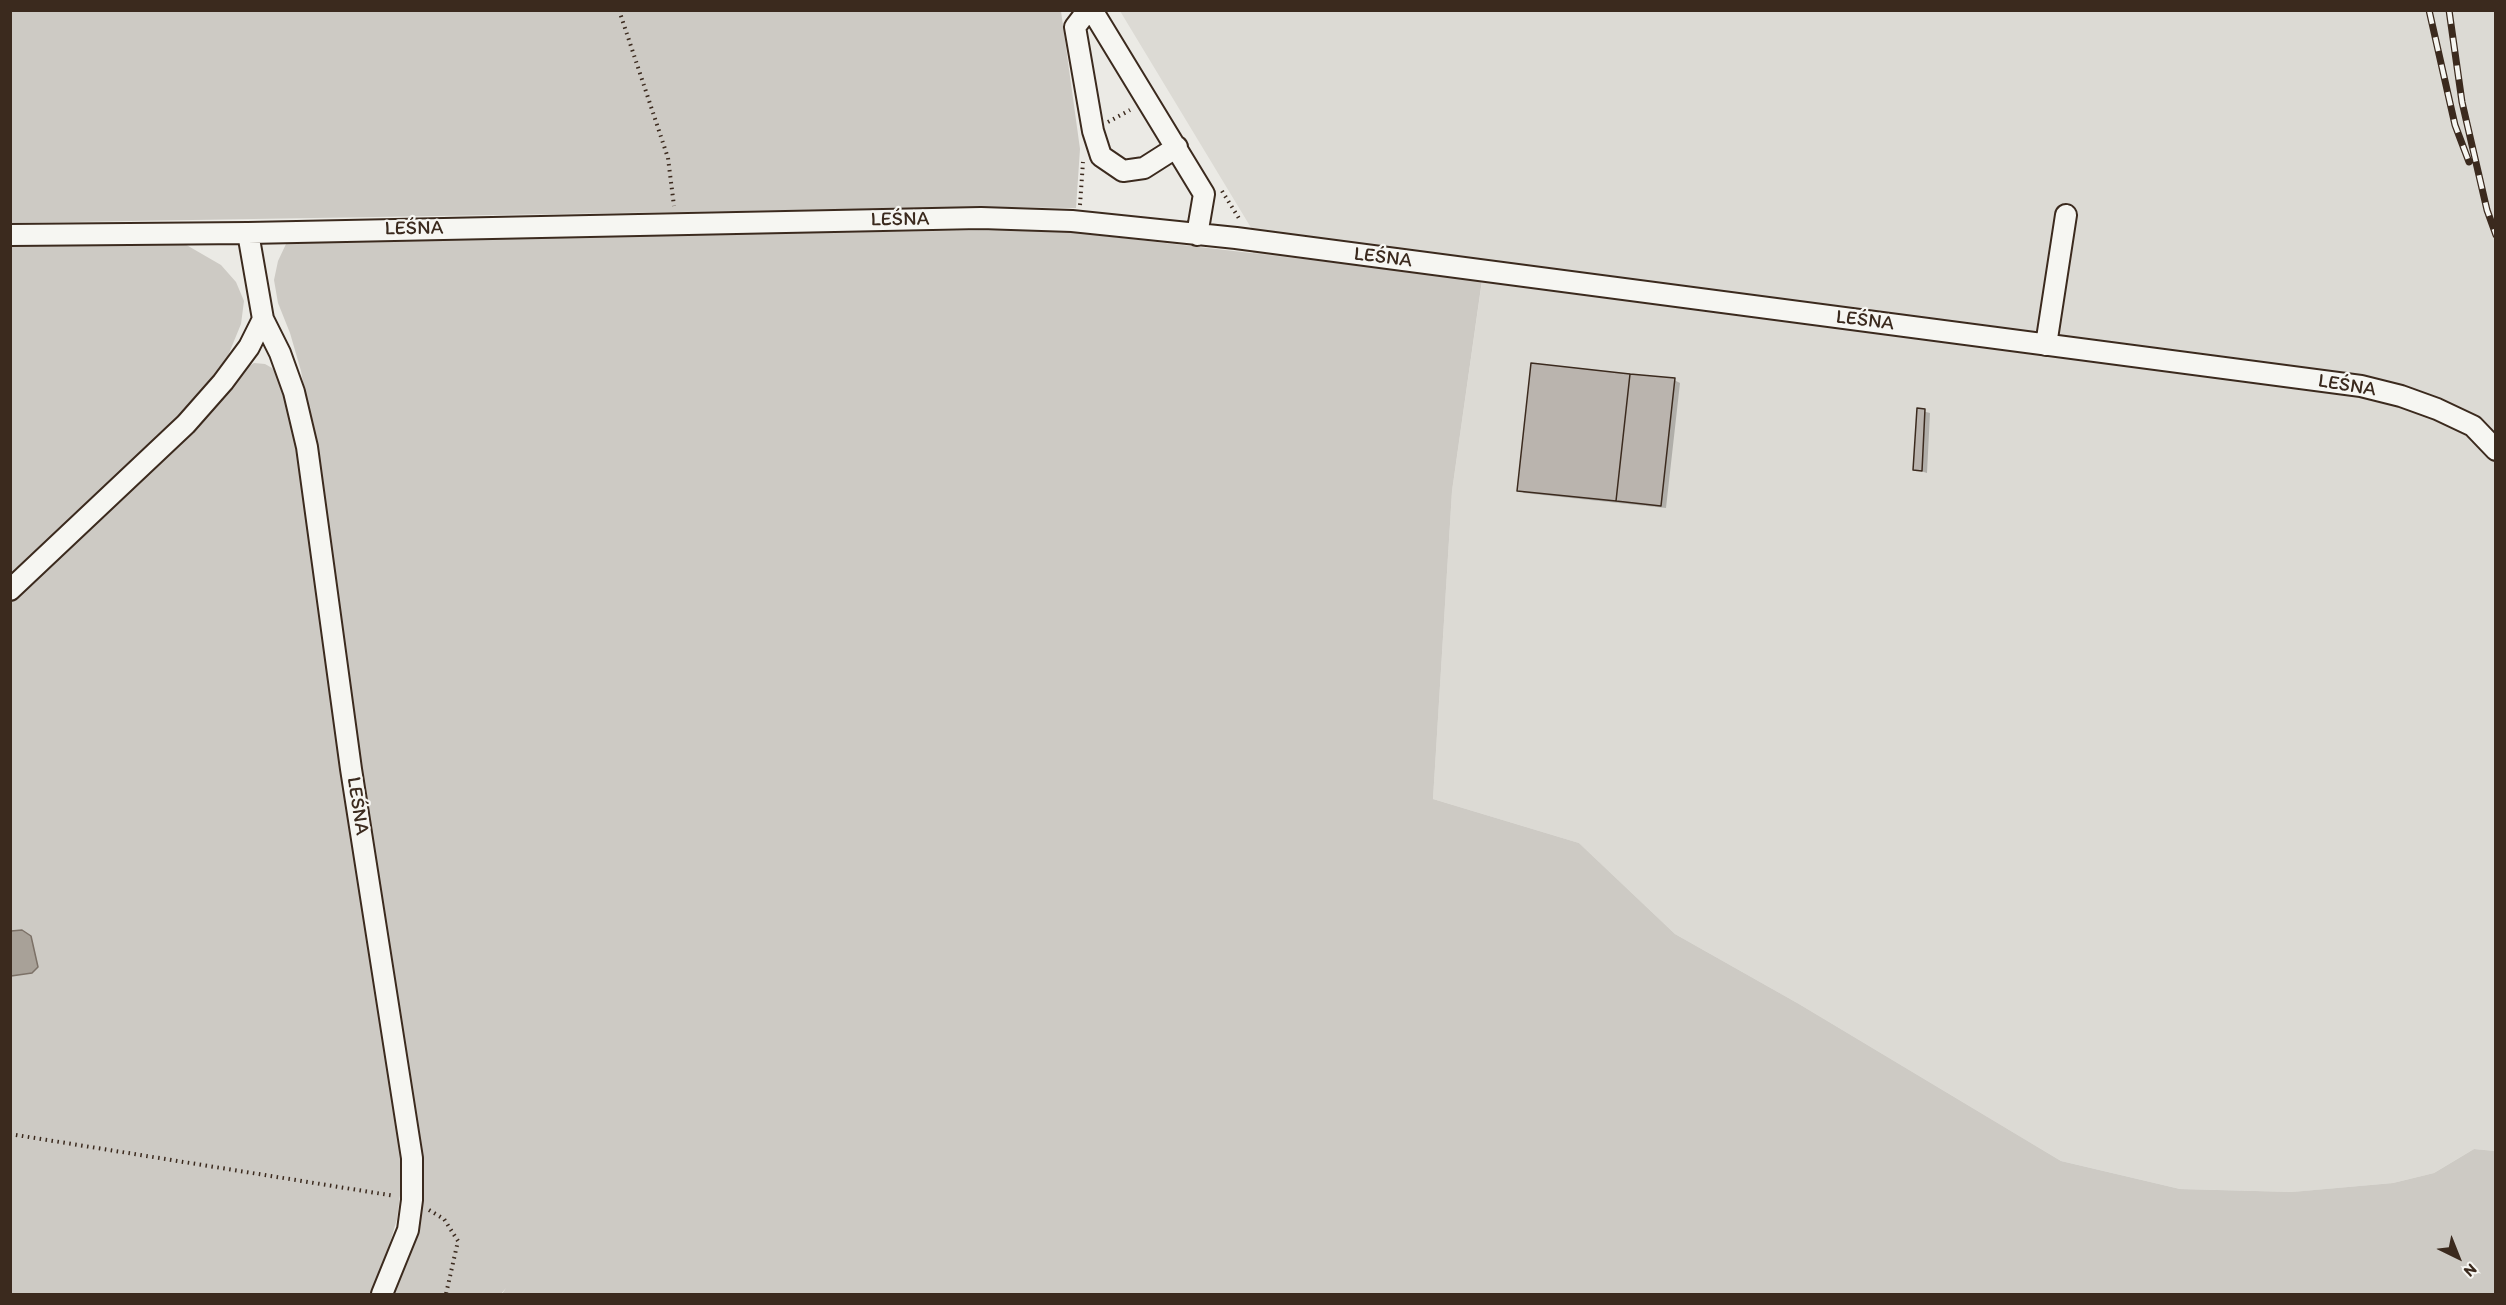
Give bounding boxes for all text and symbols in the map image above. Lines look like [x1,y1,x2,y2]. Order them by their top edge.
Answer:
street label: LEŚNA [870,207,930,233]
street label: LEŚNA [384,216,444,242]
street label: LEŚNA [1352,243,1414,273]
street label: LEŚNA [1834,306,1896,336]
street label: LEŚNA [2316,370,2378,402]
street label: LEŚNA [341,775,373,837]
north arrow [2428,1227,2488,1287]
text: N [2460,1260,2481,1281]

